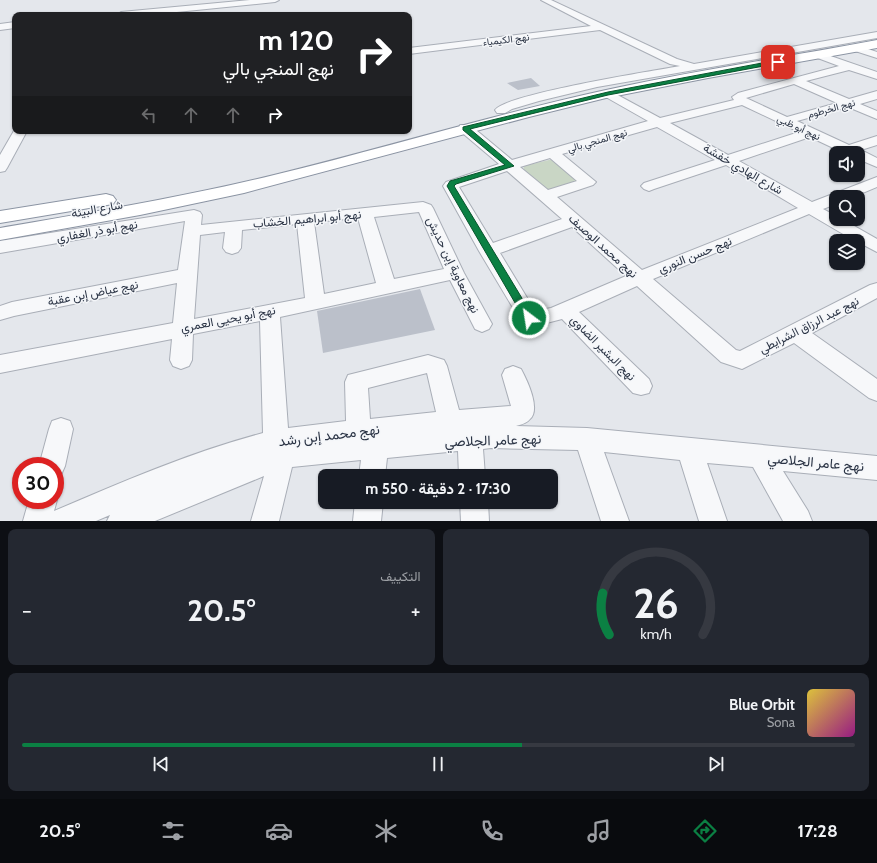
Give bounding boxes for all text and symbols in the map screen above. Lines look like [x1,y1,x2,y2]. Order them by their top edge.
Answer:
text: 120 m [258,23,334,57]
icon: right [348,28,400,80]
street label: نهج الكيمياء [482,30,530,49]
pin [761,45,795,79]
icon: arrive [767,51,789,73]
text: نهج المنجي بالي [223,58,334,80]
street label: نهج الخرطوم [806,96,857,121]
icon: left [138,104,160,126]
icon: ahead [180,104,202,126]
icon: ahead [222,104,244,126]
icon: right [264,104,286,126]
street label: نهج أبو ظبي [774,112,823,145]
street label: نهج المنجي بالي [566,126,629,157]
street label: شارع الهادي خفشة [699,140,786,200]
map controls [829,146,865,270]
button: sound [829,146,865,182]
button: search [829,190,865,226]
street label: شارع البيئة [70,197,124,222]
street label: نهج أبو ابراهيم الخشاب [252,206,362,233]
street label: نهج محمد الوصيف [564,211,641,282]
street label: نهج معاوية إبن حديش [422,214,483,316]
street label: نهج أبو ذر الغفاري [55,216,139,248]
street label: نهج حسن النوري [656,233,735,279]
button: layers [829,234,865,270]
street label: نهج عياض إبن عقبة [46,276,140,311]
street label: نهج عبد الرزاق الشرايطي [756,293,863,359]
position arrow [508,297,550,339]
street label: نهج أبو يحيى العمري [179,302,277,338]
street label: نهج البشير الضاوي [565,312,639,386]
street label: نهج محمد إبن رشد [277,420,381,452]
street label: نهج عامر الجلاصي [444,429,542,454]
street label: نهج عامر الجلاصي [767,449,865,478]
speed limit sign: 30 [12,457,64,509]
text: 17:30 · 2 دقيقة · 550 m [365,480,511,498]
text: التكييف [380,568,421,584]
text: 26 [633,578,678,628]
text: 20.5° [187,592,255,629]
text: − [22,597,32,624]
text: + [411,597,420,624]
text: km/h [640,625,671,643]
text: Blue Orbit [729,696,795,714]
text: Sona [767,714,795,730]
icon: previous [150,753,172,775]
icon: pause [427,753,449,775]
icon: next [705,753,727,775]
icon: filters [159,817,187,845]
icon: car [265,817,293,845]
icon: climate [372,817,400,845]
icon: phone [478,817,506,845]
icon: music [585,817,613,845]
icon: directions [691,817,719,845]
text: 20.5° [39,820,80,842]
text: 17:28 [798,820,838,842]

